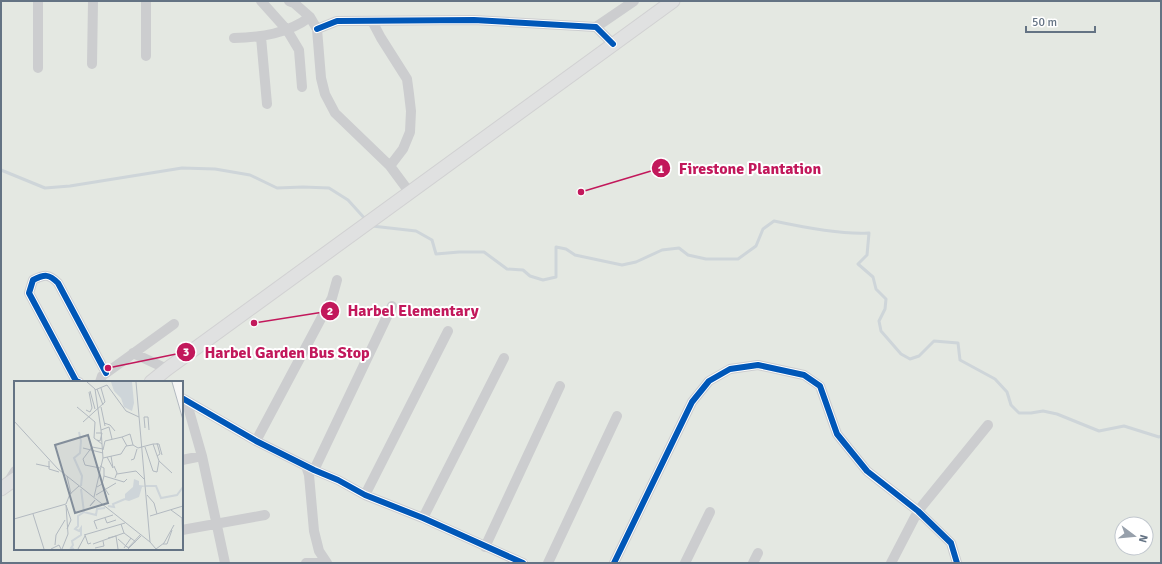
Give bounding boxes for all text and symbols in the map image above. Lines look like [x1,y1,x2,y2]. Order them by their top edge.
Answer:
scale bar [1026,8,1095,34]
text: 50 m [1032,15,1057,30]
callout: Firestone Plantation [651,154,830,182]
text: Firestone Plantation [679,159,821,179]
text: 1 [658,162,665,177]
callout: Harbel Elementary [320,297,487,325]
text: Harbel Elementary [347,301,479,321]
text: 2 [327,304,333,319]
callout: Harbel Garden Bus Stop [176,338,377,366]
text: Harbel Garden Bus Stop [204,343,370,363]
text: 3 [183,345,189,360]
inset map [14,381,183,550]
north arrow [1114,516,1154,556]
text: N [1136,533,1150,544]

